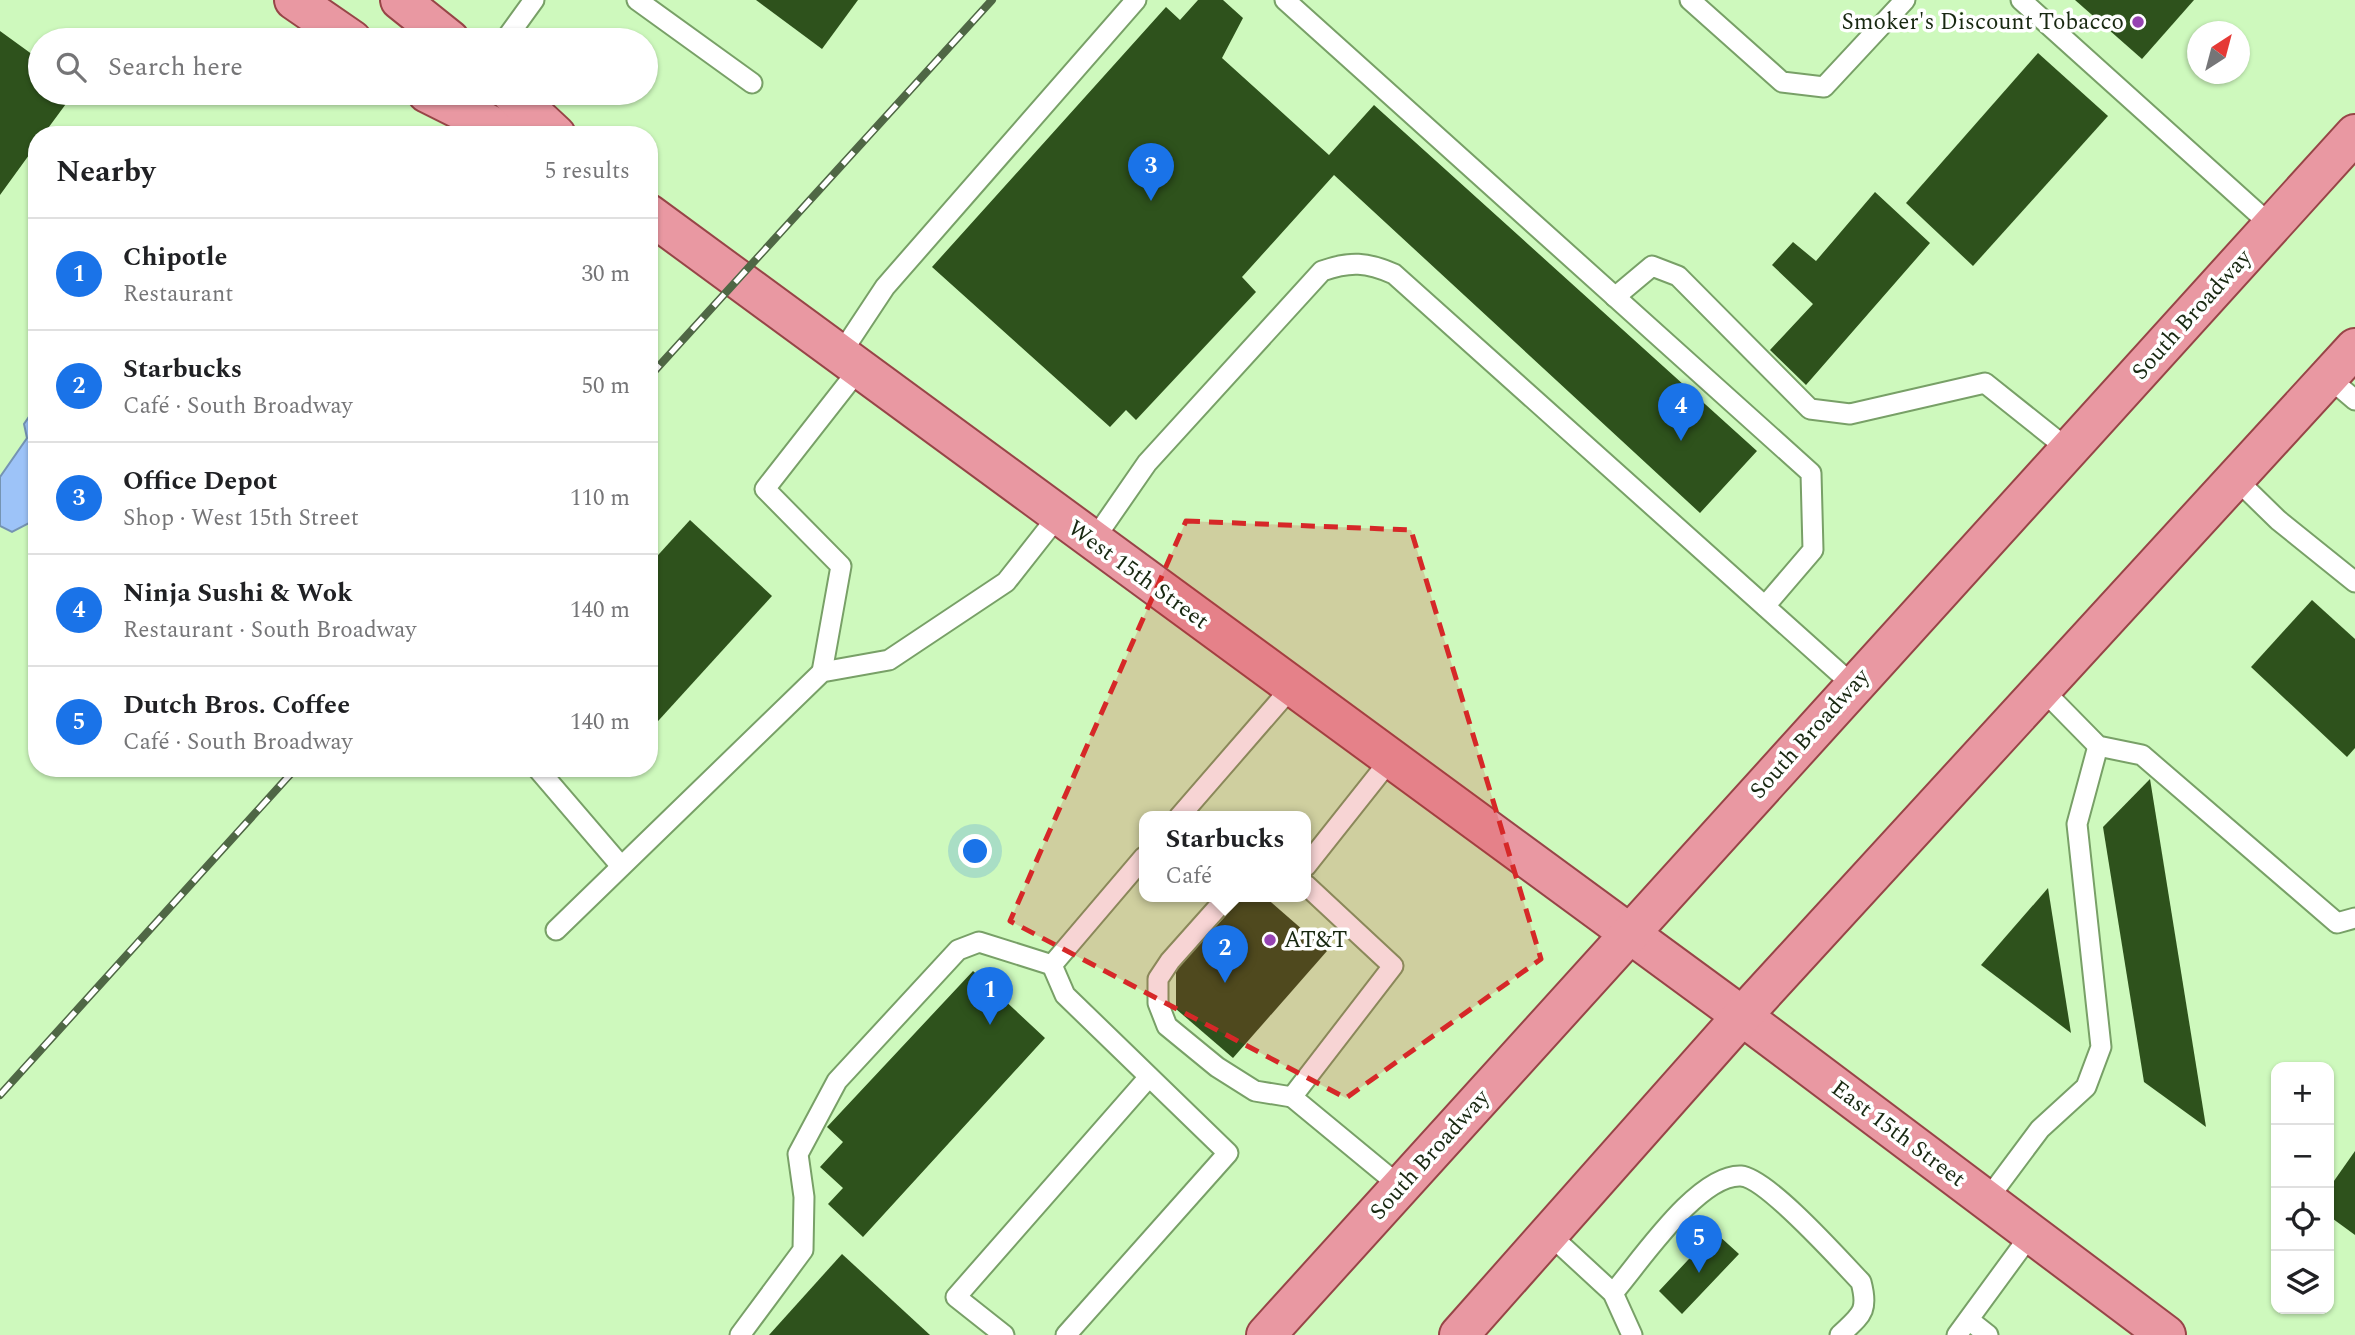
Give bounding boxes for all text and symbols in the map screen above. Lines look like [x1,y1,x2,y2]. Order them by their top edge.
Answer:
place label: Smoker's Discount Tobacco [1842,5,2124,40]
marker: Smoker's Discount Tobacco [2130,14,2146,30]
north arrow [2187,21,2250,84]
search box [28,28,658,105]
text: Search here [108,47,243,87]
icon: search [52,48,90,86]
pin: 3 [1128,143,1174,201]
text: Nearby [56,149,155,195]
text: 5 results [545,154,630,189]
text: Chipotle [123,237,227,277]
street label: South Broadway [2124,241,2261,388]
text: 1 [73,257,85,292]
text: 30 m [581,257,630,292]
text: Restaurant [123,277,233,312]
text: Starbucks [123,349,242,389]
text: 2 [73,369,85,404]
text: 50 m [581,369,630,404]
pin: 4 [1658,383,1704,441]
text: Café · South Broadway [123,389,353,424]
text: Office Depot [123,461,277,501]
text: 3 [73,481,85,516]
text: 110 m [570,481,630,516]
text: Shop · West 15th Street [123,501,359,536]
street label: West 15th Street [1060,512,1216,638]
text: Ninja Sushi & Wok [123,573,353,613]
text: 4 [73,593,85,628]
text: 140 m [570,593,630,628]
text: Restaurant · South Broadway [123,613,416,648]
street label: South Broadway [1742,660,1879,807]
text: Dutch Bros. Coffee [123,685,350,725]
text: 5 [73,705,85,740]
text: 140 m [570,705,630,740]
text: Café · South Broadway [123,725,353,760]
popup [1139,811,1311,902]
text: Starbucks [1165,819,1285,859]
your location [958,834,992,868]
text: Café [1165,859,1212,894]
place label: AT&T [1284,923,1348,958]
pin: 2 [1202,925,1248,983]
marker: AT&T [1262,932,1278,948]
pin: 1 [967,967,1013,1025]
map controls [2271,1062,2334,1314]
button: + [2271,1062,2334,1125]
street label: East 15th Street [1823,1072,1973,1196]
street label: South Broadway [1362,1081,1499,1228]
button: − [2271,1125,2334,1188]
button: locate [2271,1188,2334,1251]
pin: 5 [1676,1215,1722,1273]
button: layers [2271,1251,2334,1314]

